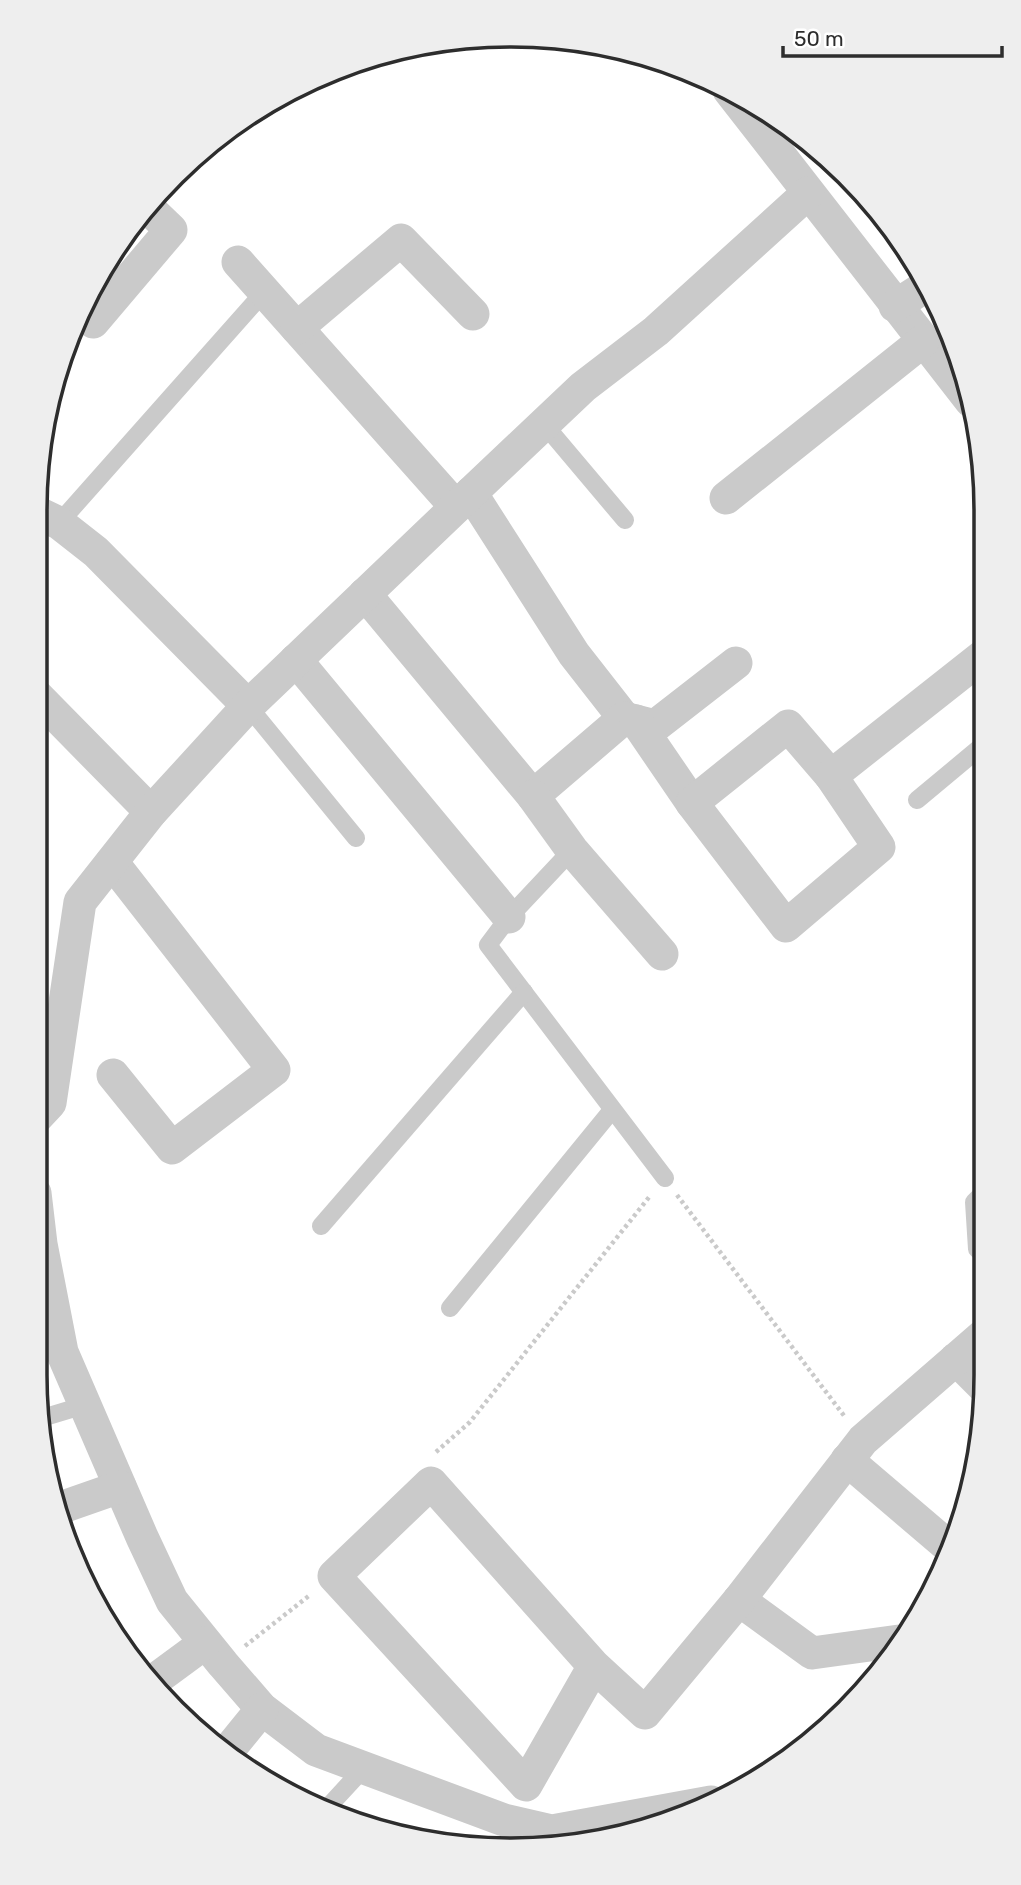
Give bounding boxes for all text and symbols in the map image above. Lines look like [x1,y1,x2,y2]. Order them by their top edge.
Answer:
scale bar [783,14,1002,58]
text: 50 m [794,26,844,51]

